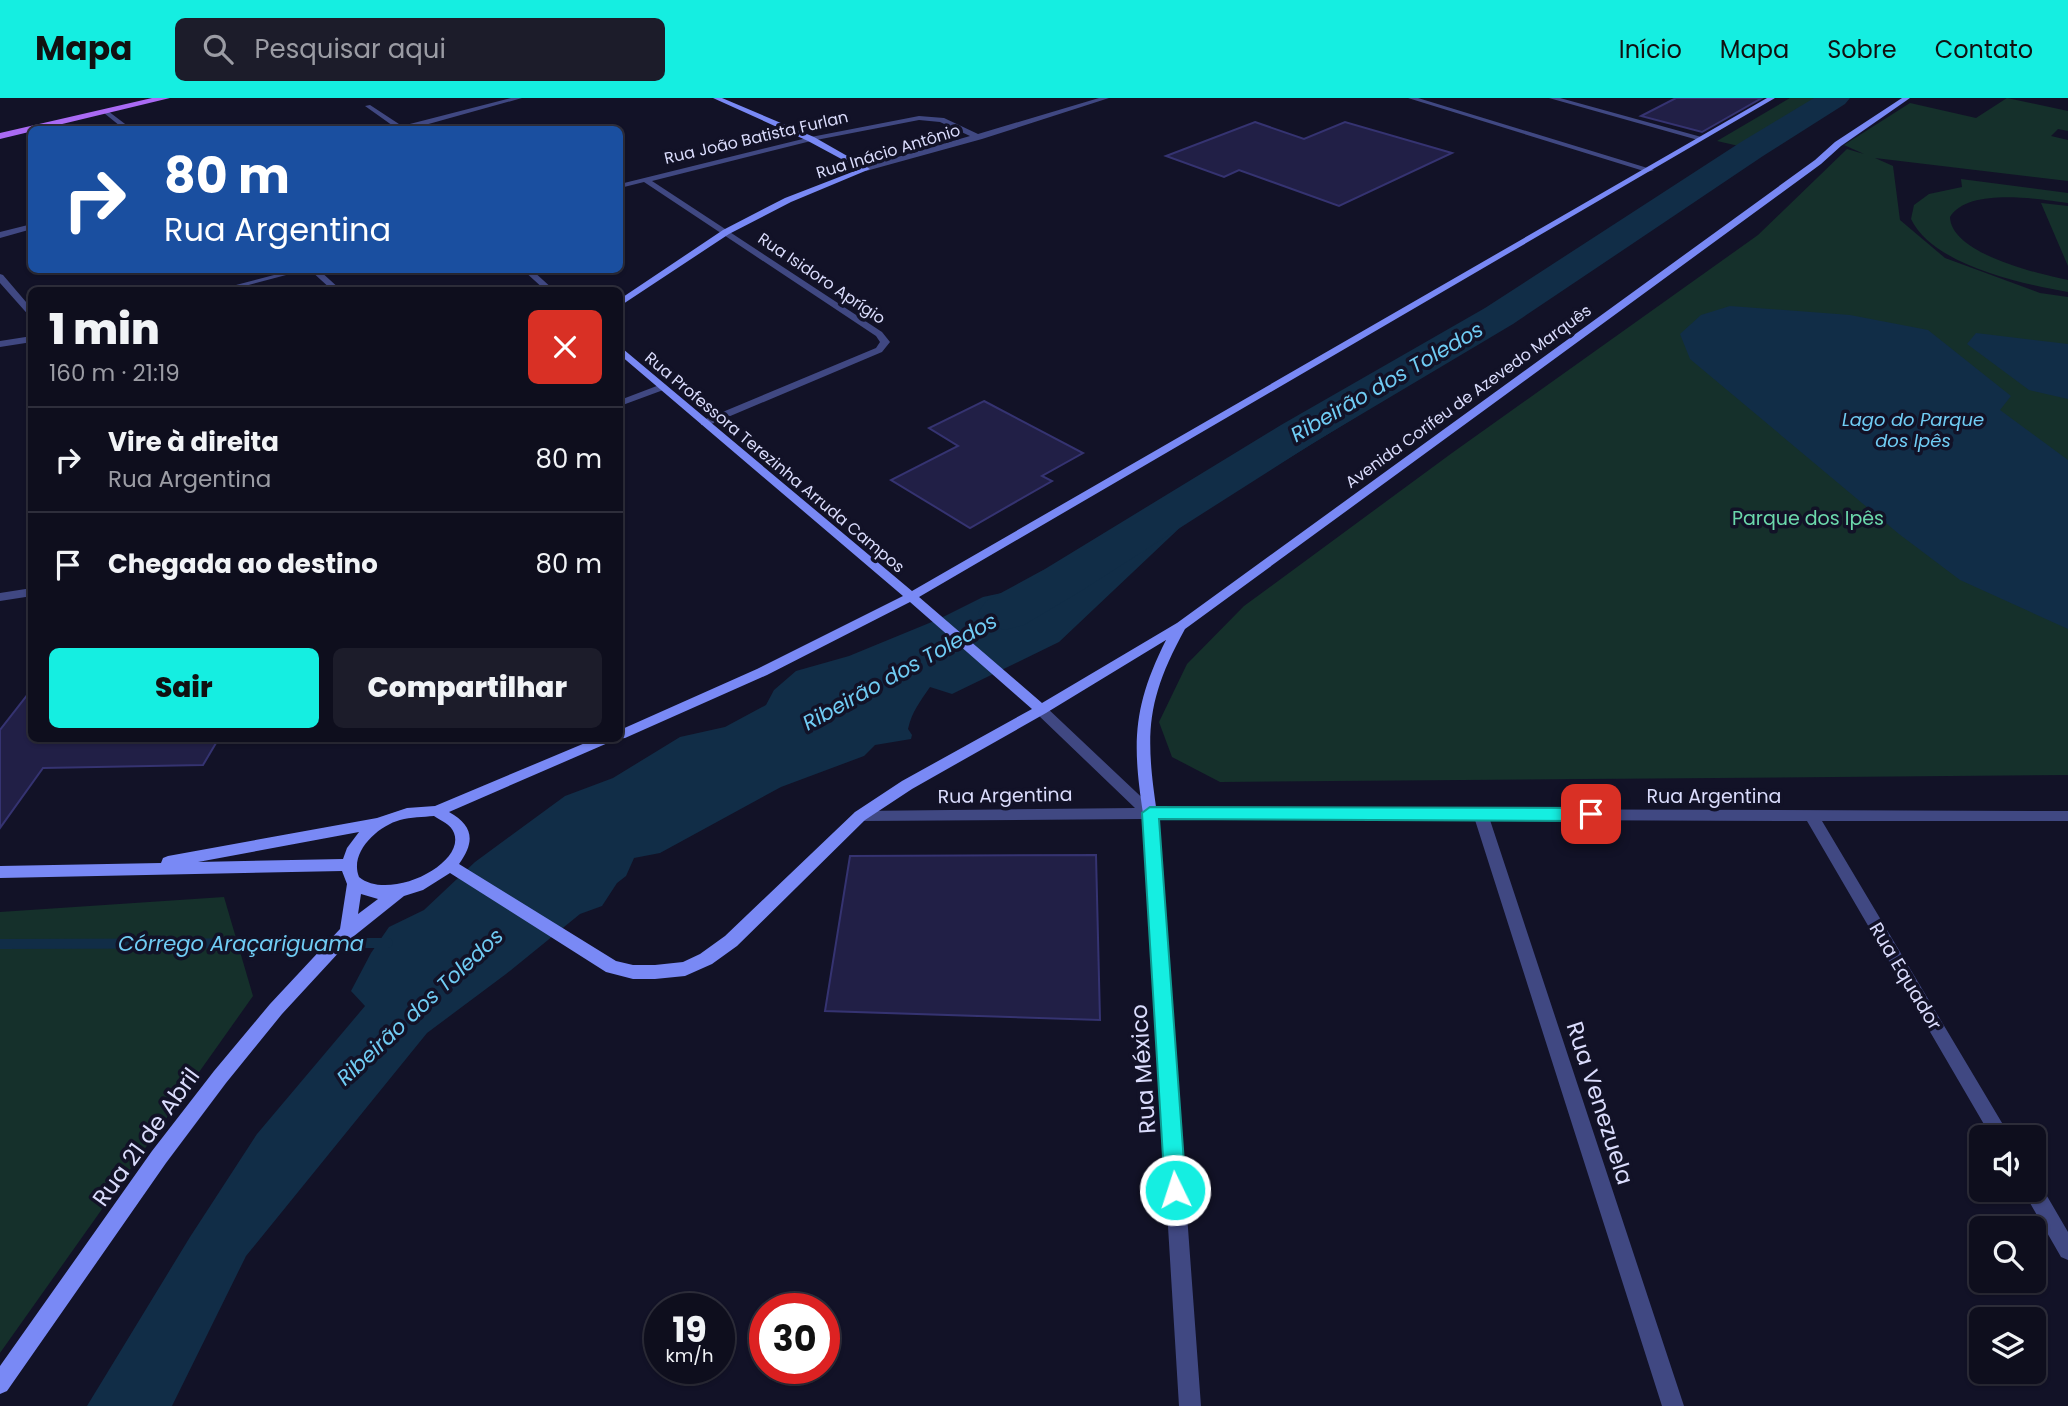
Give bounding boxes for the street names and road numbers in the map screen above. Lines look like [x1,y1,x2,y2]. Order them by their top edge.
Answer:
street label: Rua João Batista Furlan [662,105,850,170]
street label: Rua Inácio Antônio [813,119,963,184]
street label: Rua Isidoro Aprígio [753,227,890,330]
street label: Avenida Corifeu de Azevedo Marquês [1341,299,1596,494]
street label: Rua Professora Terezinha Arruda Campos [640,347,910,578]
street label: Rua Argentina [937,781,1073,810]
street label: Rua Argentina [1647,783,1781,810]
street label: Rua Equador [1863,917,1948,1035]
street label: Rua México [1123,1003,1163,1135]
street label: Rua Venezuela [1559,1017,1641,1189]
street label: Rua 21 de Abril [85,1061,207,1213]

